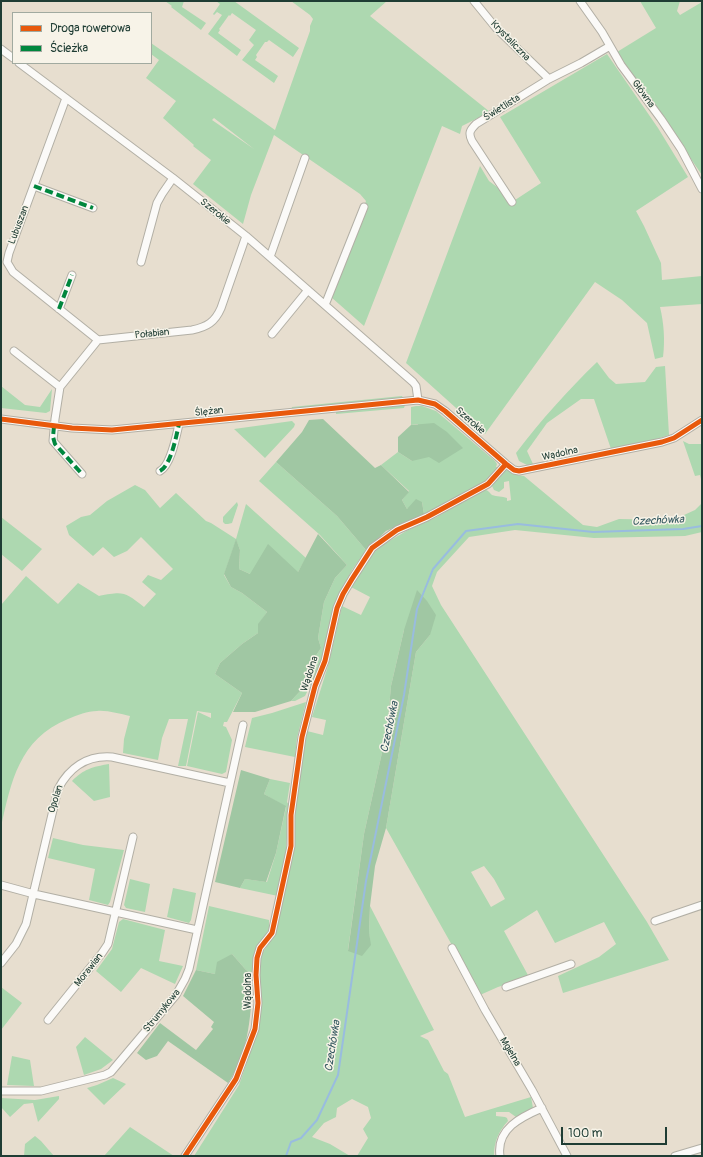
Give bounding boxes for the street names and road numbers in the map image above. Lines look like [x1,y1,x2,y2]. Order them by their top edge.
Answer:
street label: Krystaliczna [488,18,532,64]
street label: Główna [629,78,657,110]
street label: Świetlista [482,92,522,124]
street label: Szerokie [197,196,233,228]
street label: Lubuszan [6,204,32,246]
street label: Połabian [134,326,170,342]
street label: Ślężan [194,405,224,419]
street label: Szerokie [453,405,487,437]
street label: Wądolna [541,444,579,464]
street label: Wądolna [299,655,321,693]
street label: Opolan [46,783,66,815]
street label: Morawian [72,951,106,989]
street label: Wądolna [242,973,254,1009]
street label: Strumykowa [141,987,183,1035]
street label: Mgielna [497,1035,523,1069]

